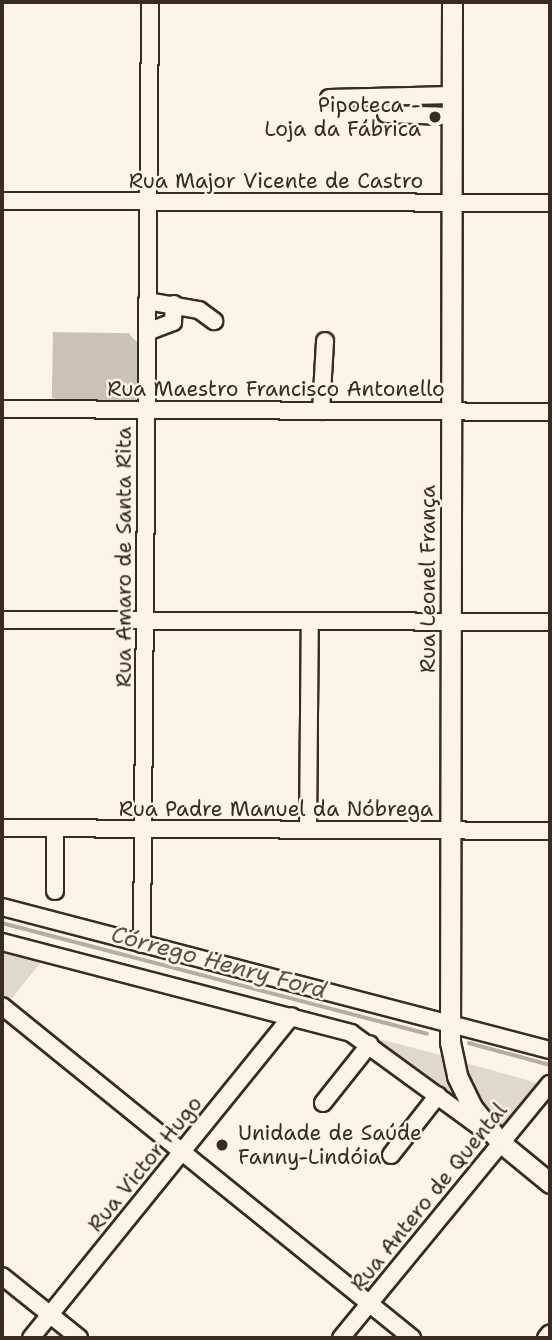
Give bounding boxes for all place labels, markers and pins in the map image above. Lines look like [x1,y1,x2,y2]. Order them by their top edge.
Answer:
place label: Pipoteca - Loja da Fábrica [264,92,421,142]
marker: Pipoteca - Loja da Fábrica [427,109,443,125]
place label: Unidade de Saúde Fanny-Lindóia [238,1120,422,1170]
marker: Unidade de Saúde Fanny-Lindóia [212,1135,232,1155]

